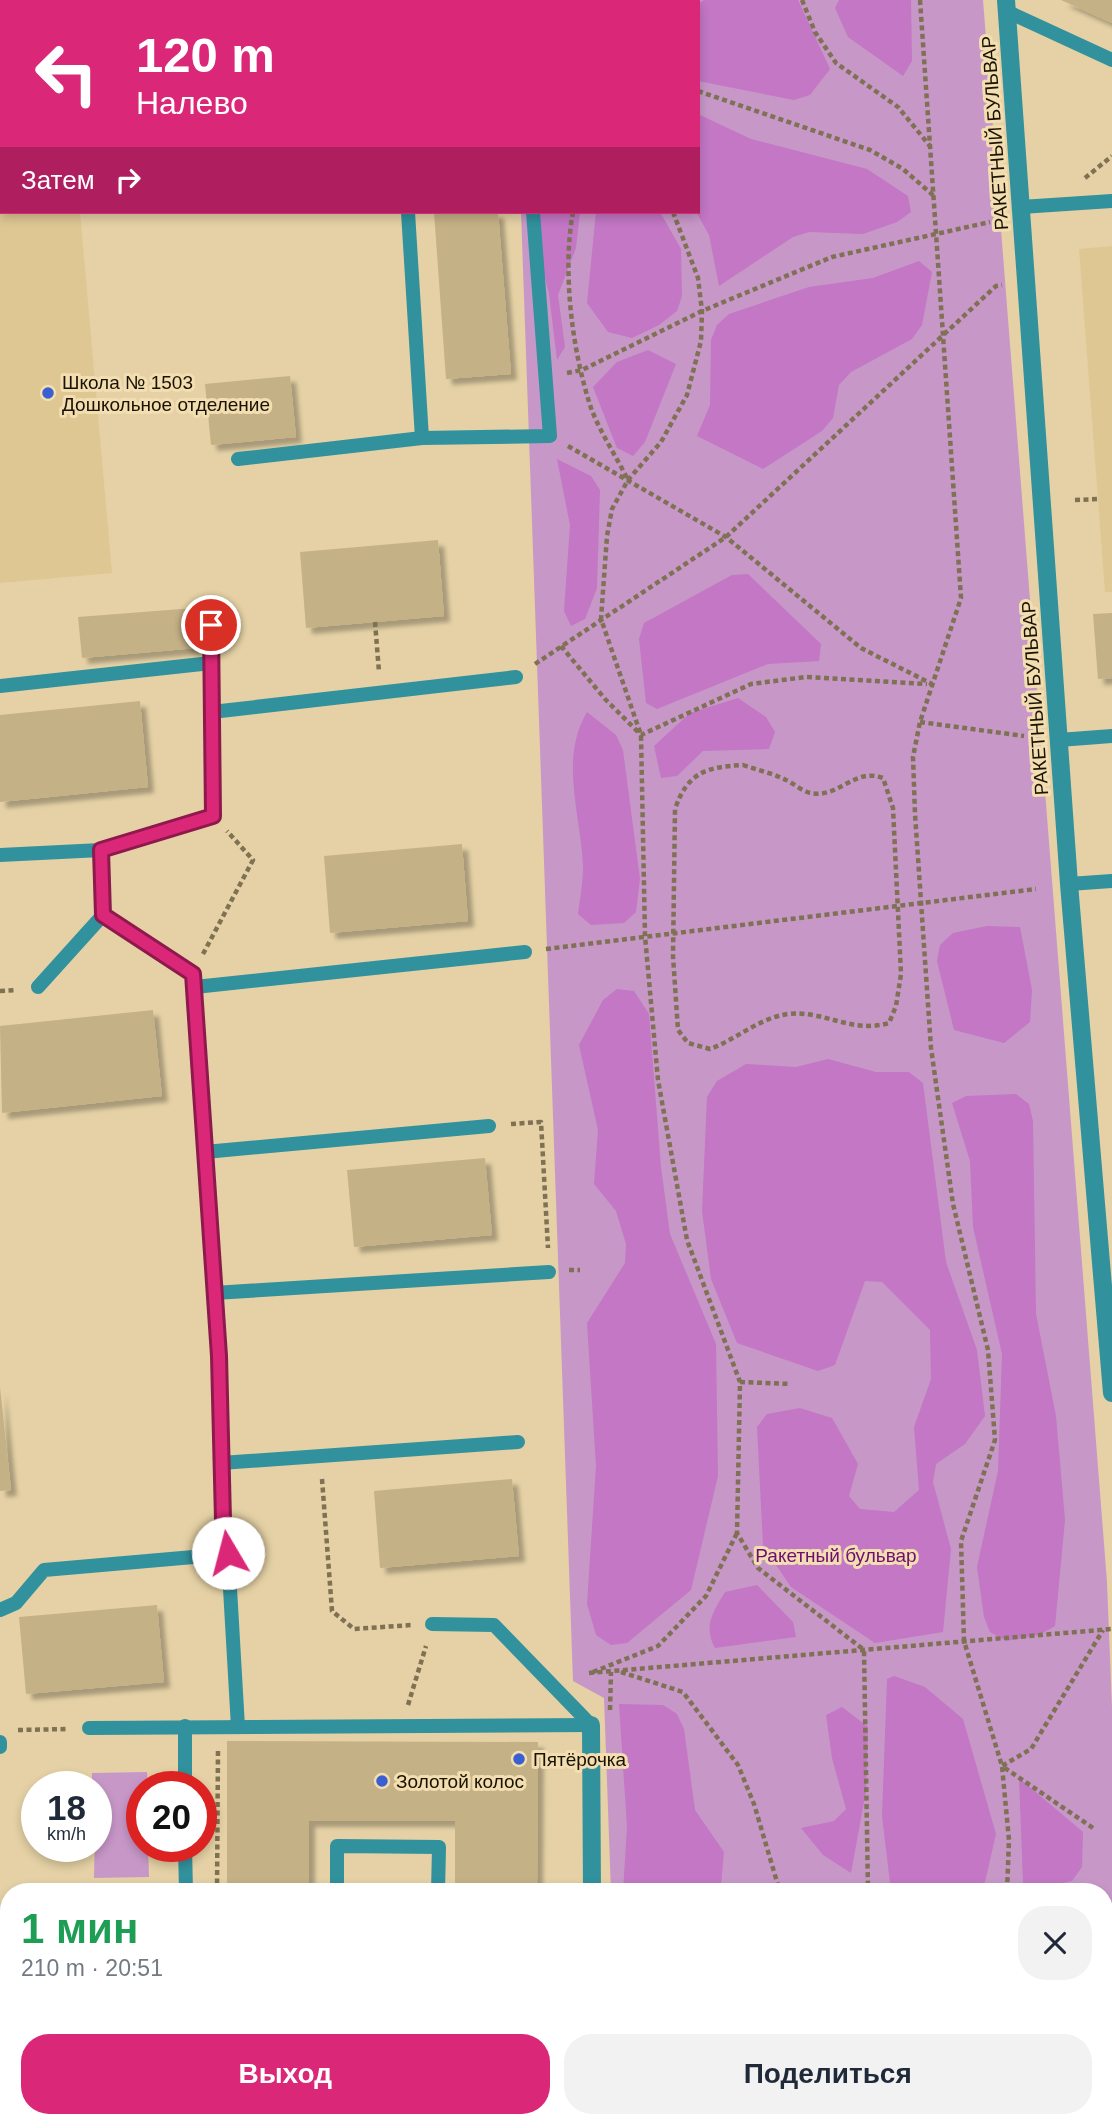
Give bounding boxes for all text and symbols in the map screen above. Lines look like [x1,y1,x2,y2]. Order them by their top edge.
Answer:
icon: left [21,28,112,119]
text: 120 m [136,28,275,82]
street label: РАКЕТНЫЙ БУЛЬВАР [978,35,1012,231]
text: Налево [136,85,248,121]
icon: right [109,161,147,199]
text: Затем [21,165,95,195]
place label: Школа № 1503 Дошкольное отделение [62,372,270,415]
marker: Школа № 1503 Дошкольное отделение [40,385,56,401]
pin [181,595,241,655]
street label: РАКЕТНЫЙ БУЛЬВАР [1018,600,1052,796]
icon: arrive [192,606,230,644]
position arrow [191,1516,265,1590]
park label: Ракетный бульвар [755,1545,917,1566]
place label: Пятёрочка [533,1749,627,1770]
marker: Пятёрочка [511,1751,527,1767]
speed limit sign: 20 [126,1771,217,1862]
place label: Золотой колос [396,1771,524,1792]
marker: Золотой колос [374,1773,390,1789]
text: 18 [47,1788,86,1827]
text: km/h [47,1824,86,1844]
text: 1 мин [21,1905,138,1952]
button: close [1018,1906,1092,1980]
text: 210 m · 20:51 [21,1955,163,1981]
button: Выход [21,2034,550,2114]
button: Поделиться [564,2034,1092,2114]

